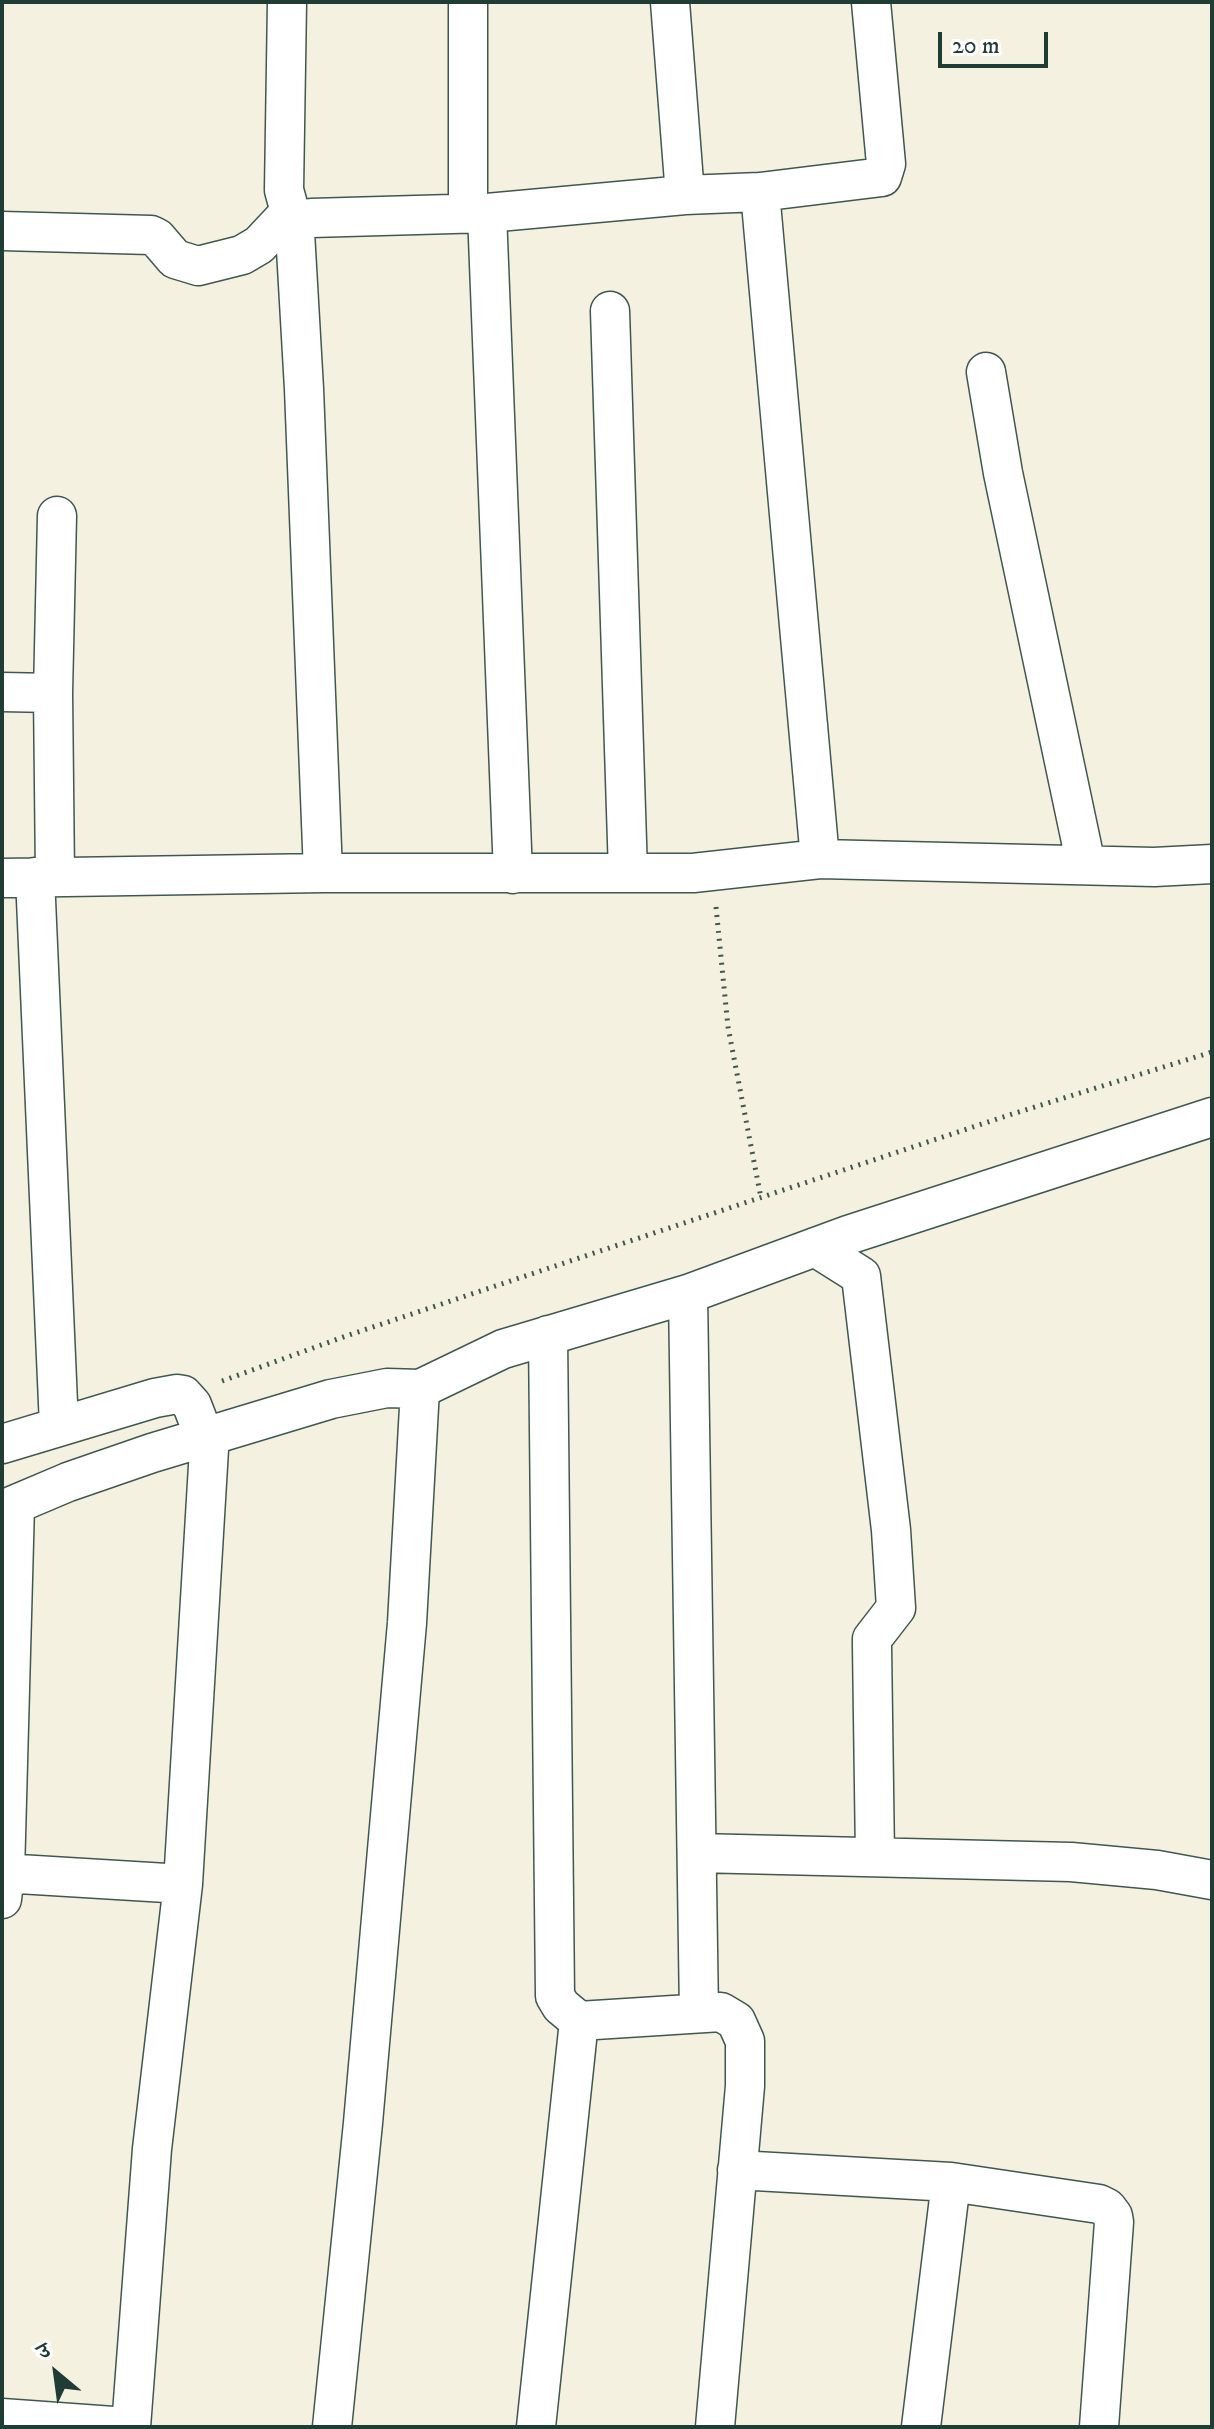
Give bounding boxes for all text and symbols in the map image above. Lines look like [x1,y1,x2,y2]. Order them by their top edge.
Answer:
scale bar [942,16,1052,66]
text: 20 m [952,31,1000,61]
north arrow [16,2333,96,2413]
text: उ [33,2337,56,2366]

